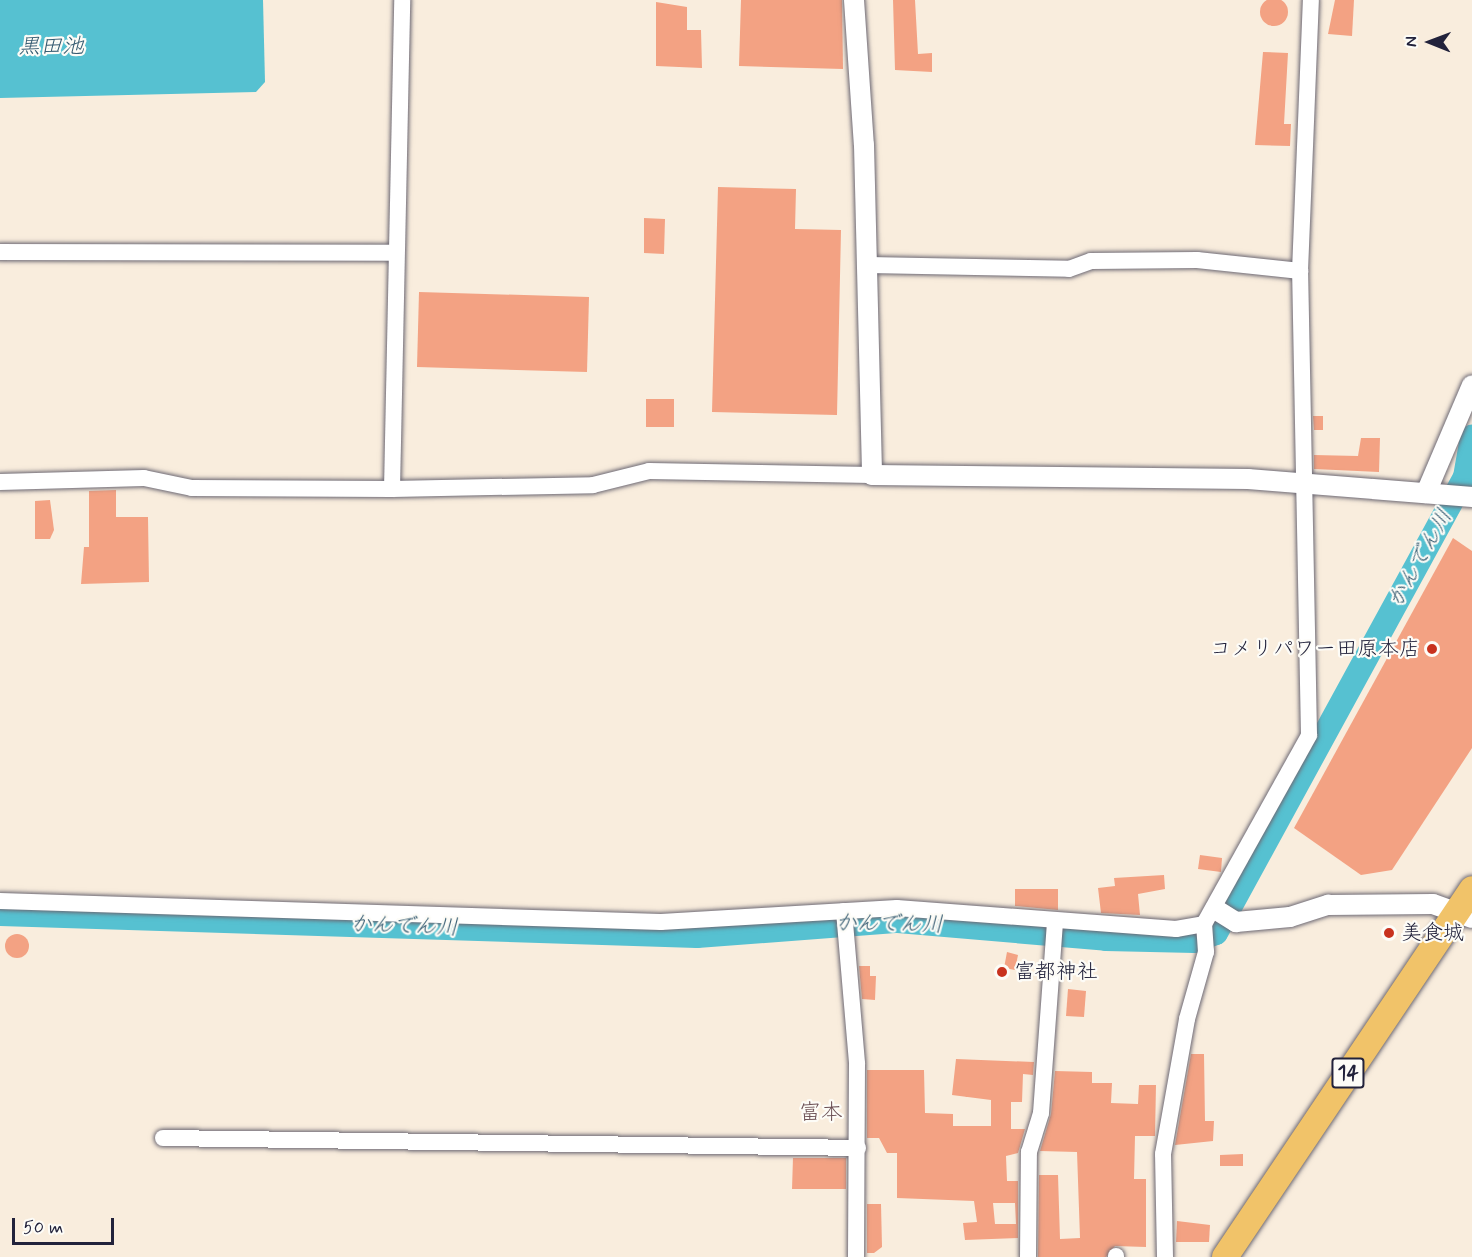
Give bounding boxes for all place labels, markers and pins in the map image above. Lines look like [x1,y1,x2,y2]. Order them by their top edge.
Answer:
place label: コメリパワー田原本店 [1210,636,1420,662]
marker: コメリパワー田原本店 [1425,642,1439,656]
place label: 美食城 [1401,920,1464,946]
marker: 美食城 [1382,926,1396,940]
place label: 富都神社 [1014,959,1098,985]
marker: 富都神社 [995,965,1009,979]

